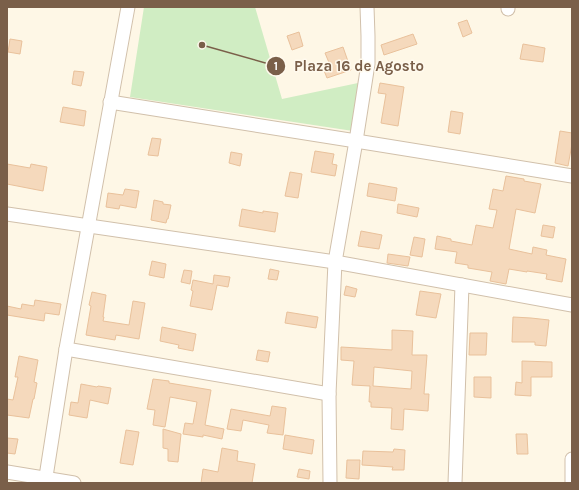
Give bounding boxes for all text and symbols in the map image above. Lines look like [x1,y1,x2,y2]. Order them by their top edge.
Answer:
callout: Plaza 16 de Agosto [266,52,432,79]
text: Plaza 16 de Agosto [294,57,424,75]
text: 1 [274,59,278,73]

